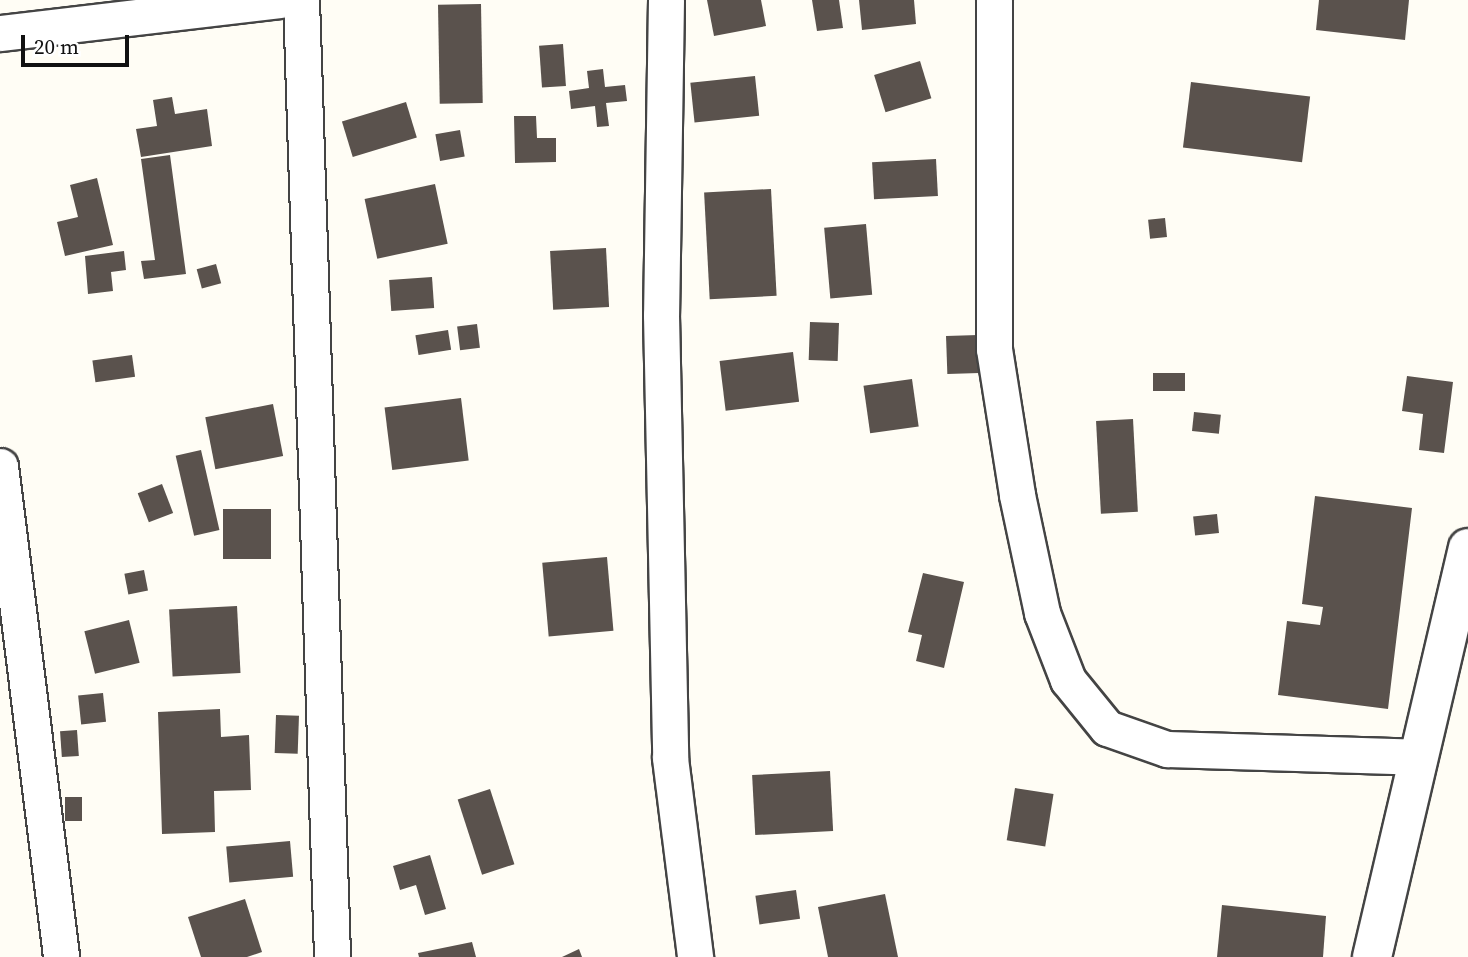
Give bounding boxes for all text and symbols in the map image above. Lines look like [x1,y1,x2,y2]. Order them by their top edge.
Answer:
scale bar [24,21,133,65]
text: 20 m [34,32,79,61]

